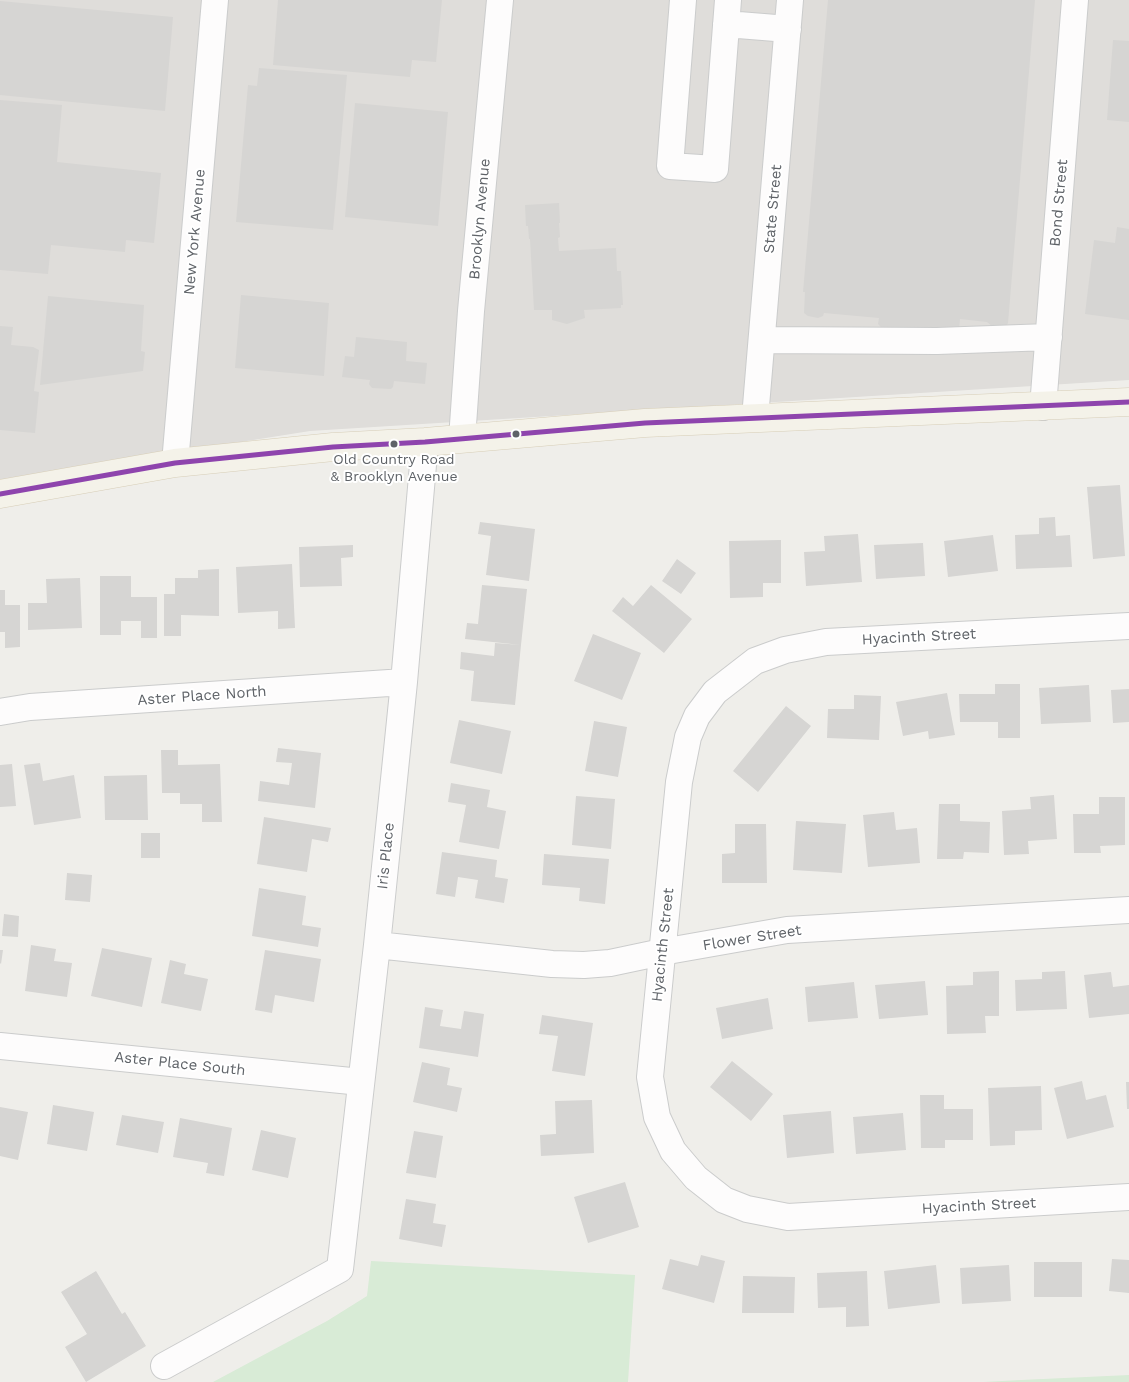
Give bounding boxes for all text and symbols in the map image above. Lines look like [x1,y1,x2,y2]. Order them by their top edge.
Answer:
street label: Brooklyn Avenue [466,158,494,280]
street label: Bond Street [1046,159,1072,247]
street label: State Street [760,164,786,254]
street label: New York Avenue [181,168,209,296]
unlabelled marker [511,429,521,439]
marker: Old Country Road & Brooklyn Avenue [389,439,399,449]
place label: Old Country Road & Brooklyn Avenue [331,452,457,484]
street label: Hyacinth Street [861,625,977,649]
street label: Aster Place North [137,683,267,709]
street label: Iris Place [374,822,398,890]
street label: Hyacinth Street [648,887,678,1003]
street label: Flower Street [701,921,803,955]
street label: Aster Place South [114,1048,246,1080]
street label: Hyacinth Street [921,1194,1037,1218]

